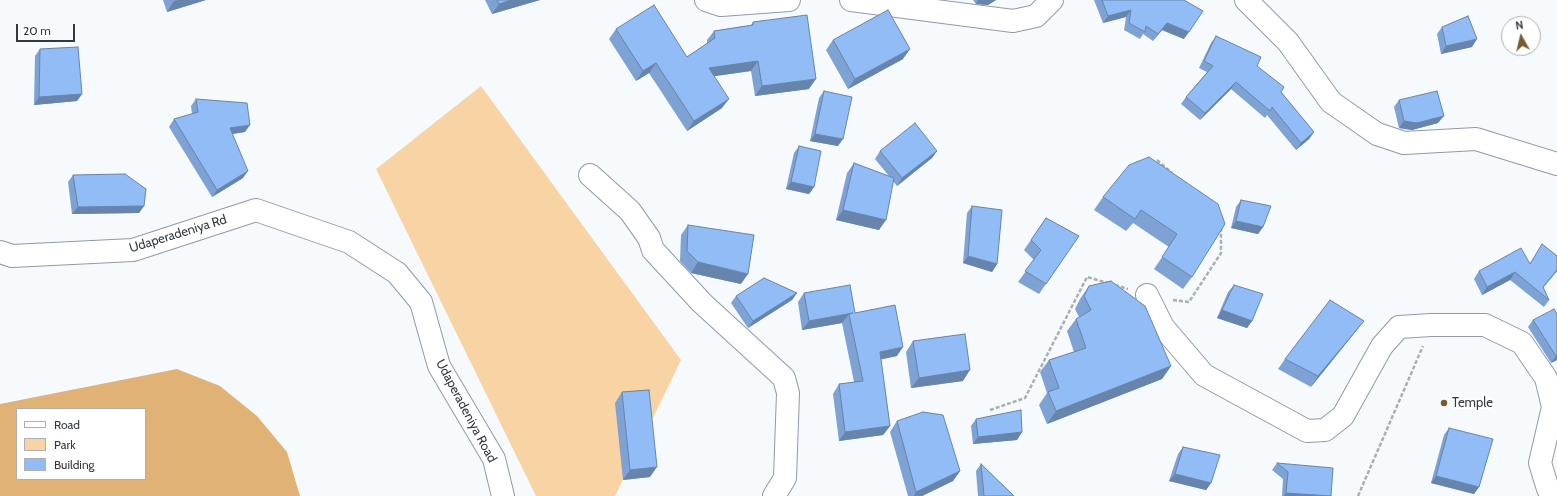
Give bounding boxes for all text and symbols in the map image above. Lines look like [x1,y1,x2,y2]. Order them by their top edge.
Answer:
scale bar [18,16,77,42]
north arrow [1501,16,1541,56]
text: N [1515,18,1524,33]
text: 20 m [23,23,51,38]
street label: Udaperadeniya Rd [127,212,229,256]
street label: Udaperadeniya Road [432,357,500,465]
place label: Temple [1452,395,1493,411]
marker: Temple [1439,398,1449,408]
legend [16,408,146,480]
text: Road [54,417,80,432]
text: Park [54,437,76,452]
text: Building [54,457,95,472]

